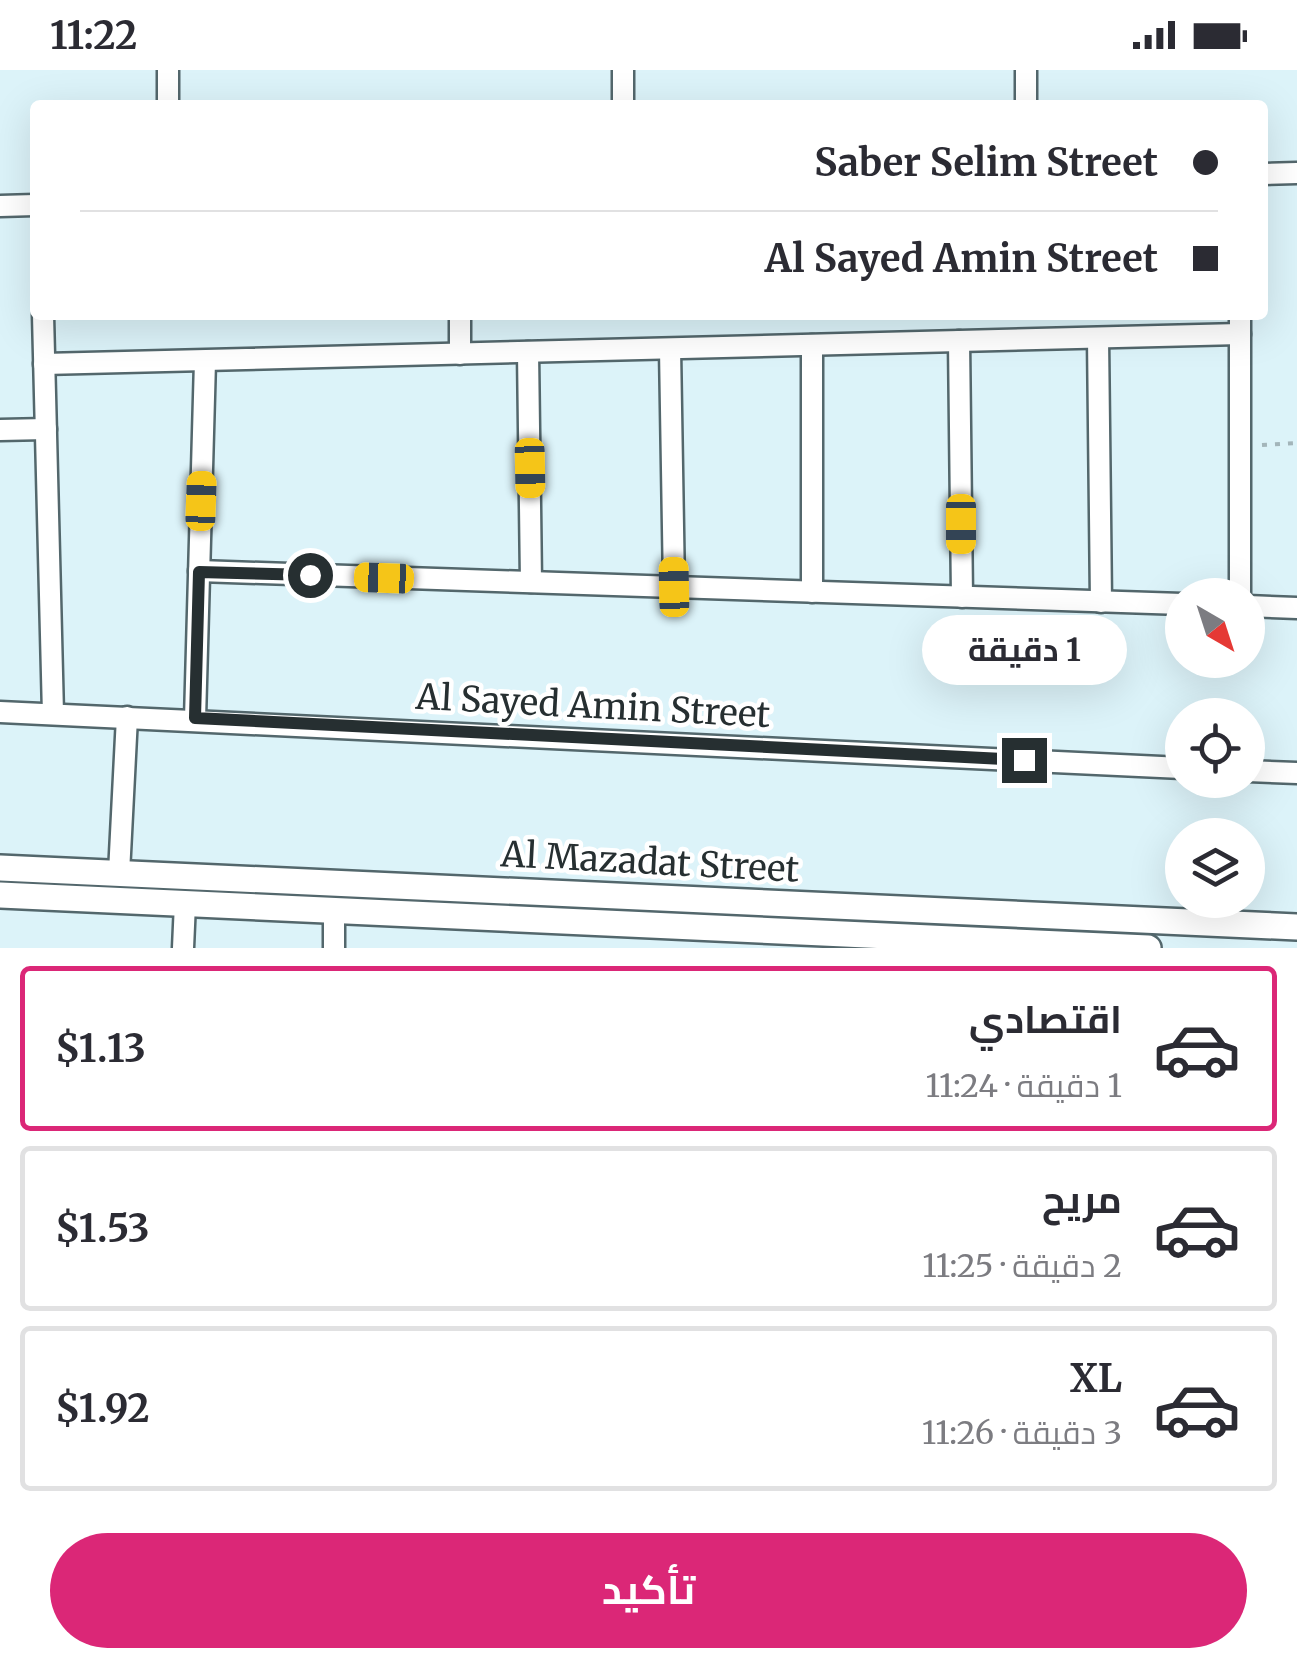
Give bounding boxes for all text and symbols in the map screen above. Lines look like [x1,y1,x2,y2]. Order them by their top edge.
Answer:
text: 11:22 [50,12,137,59]
text: Saber Selim Street [814,139,1158,186]
text: Al Sayed Amin Street [765,235,1158,282]
car [514,438,546,498]
car [185,470,217,532]
car [946,494,976,554]
route start [288,553,333,598]
car [658,557,690,617]
car [353,562,415,594]
north arrow [1165,578,1265,678]
map controls [1165,578,1265,918]
callout: 1 دقيقة [922,615,1126,685]
text: 1 دقيقة [968,630,1081,670]
street label: Al Sayed Amin Street [414,675,772,737]
button: locate [1165,698,1265,798]
route end [1002,738,1047,783]
button: layers [1165,818,1265,918]
street label: Al Mazadat Street [499,832,801,892]
text: اقتصادي [969,996,1122,1043]
icon: car [1152,1004,1242,1094]
text: $1.13 [55,1025,146,1072]
text: 1 دقيقة · 11:24 [925,1066,1122,1106]
text: مريح [1042,1176,1122,1223]
icon: car [1152,1184,1242,1274]
text: $1.53 [55,1205,150,1252]
text: 2 دقيقة · 11:25 [922,1246,1122,1286]
text: XL [1070,1355,1122,1402]
icon: car [1152,1364,1242,1454]
text: $1.92 [55,1385,150,1432]
text: 3 دقيقة · 11:26 [922,1413,1122,1453]
button: تأكيد [50,1533,1247,1648]

